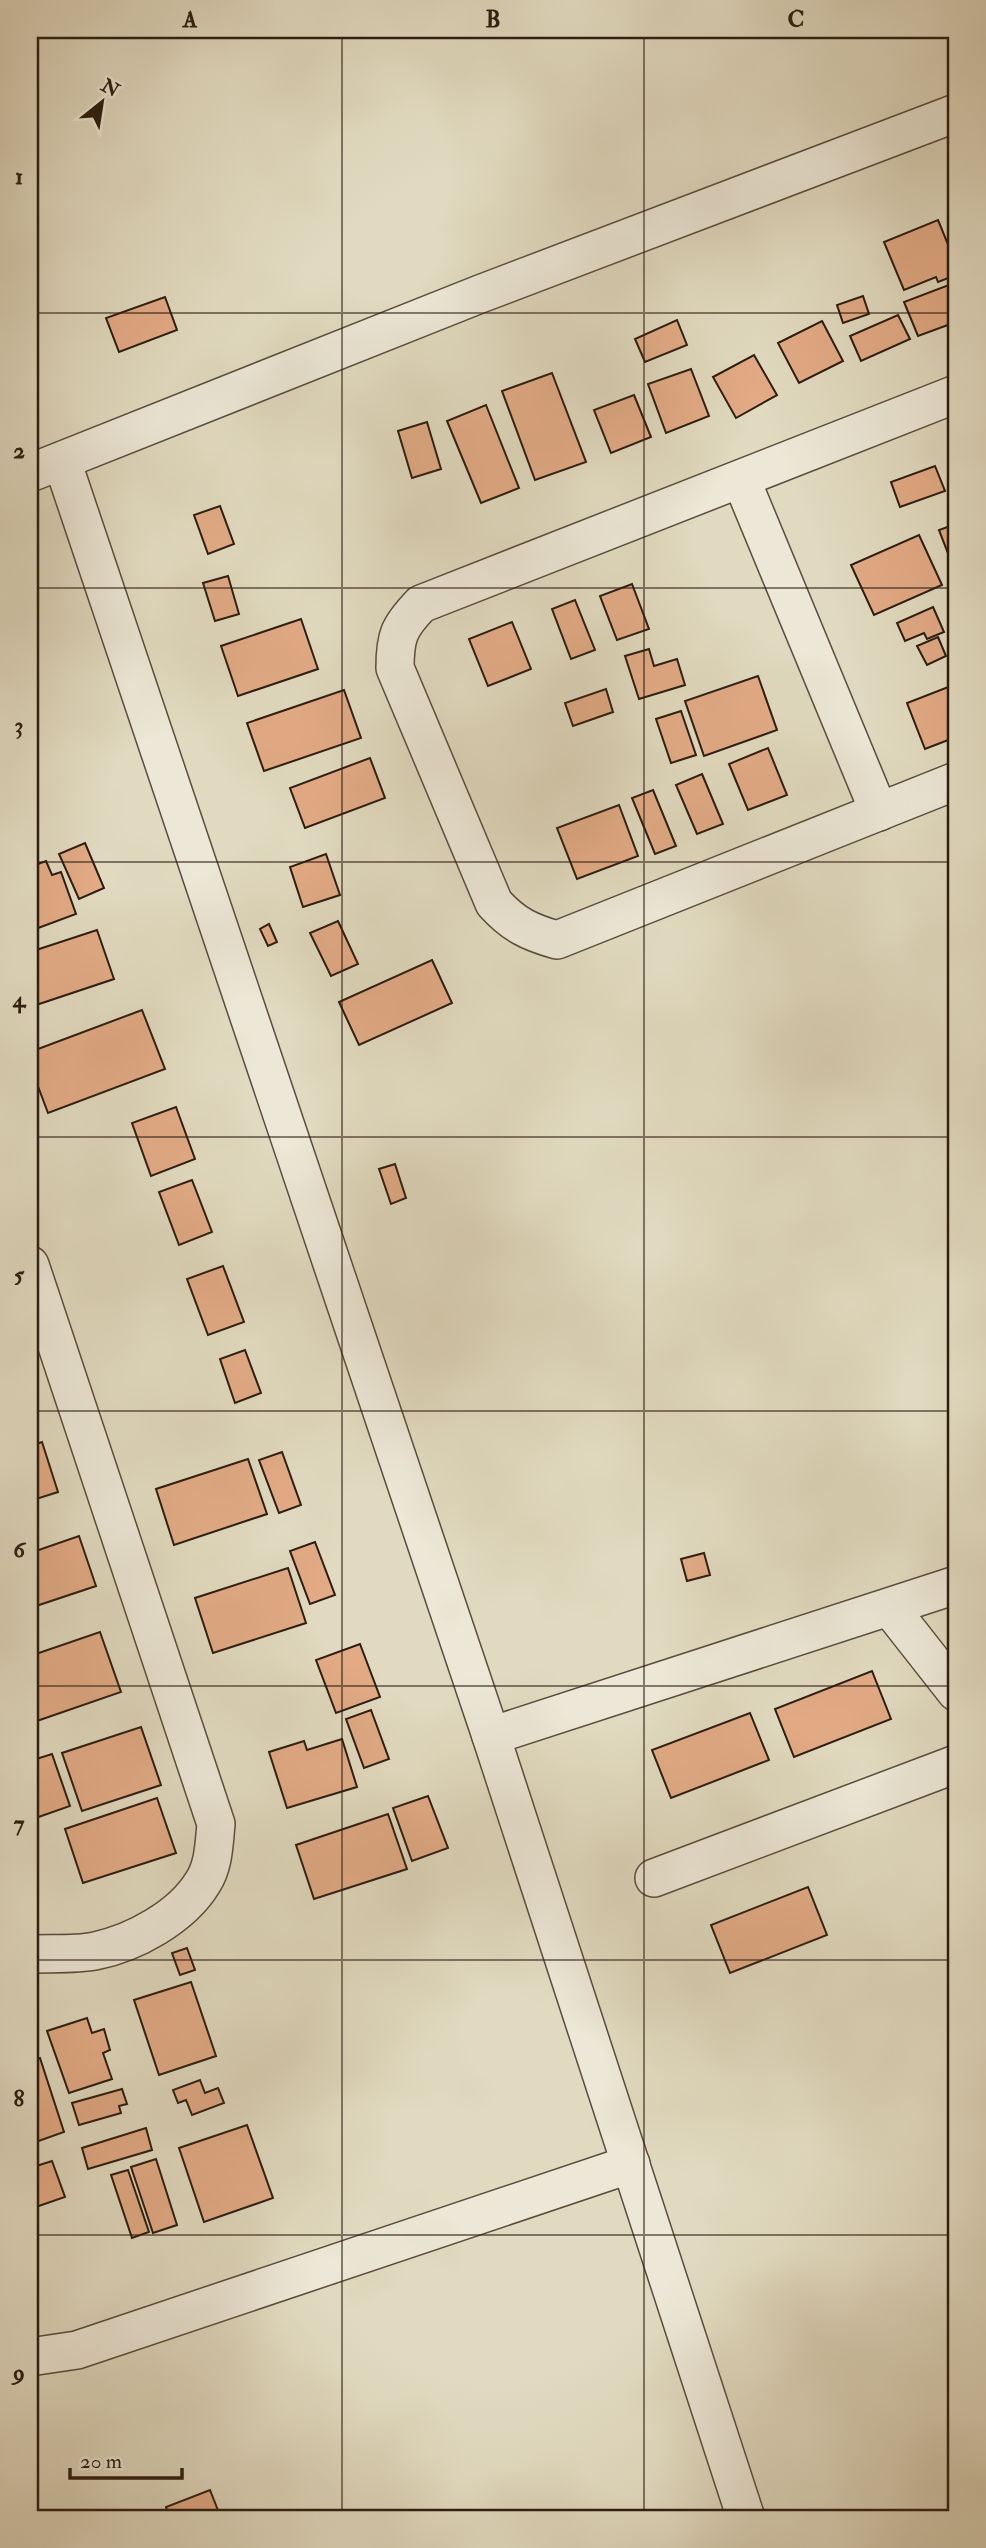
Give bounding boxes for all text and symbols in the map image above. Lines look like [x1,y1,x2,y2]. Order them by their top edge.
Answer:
text: A [182,5,198,34]
text: B [485,5,501,34]
text: C [788,5,804,34]
north arrow [66,66,136,136]
text: N [96,73,124,103]
text: 1 [15,162,23,191]
text: 2 [13,436,25,465]
text: 3 [15,711,23,740]
text: 4 [12,985,27,1014]
text: 5 [14,1260,25,1289]
text: 6 [13,1535,27,1564]
text: 7 [14,1809,25,1838]
text: 8 [14,2084,25,2113]
text: 9 [11,2358,25,2387]
scale bar [70,2436,182,2480]
text: 20 m [80,2448,122,2475]

